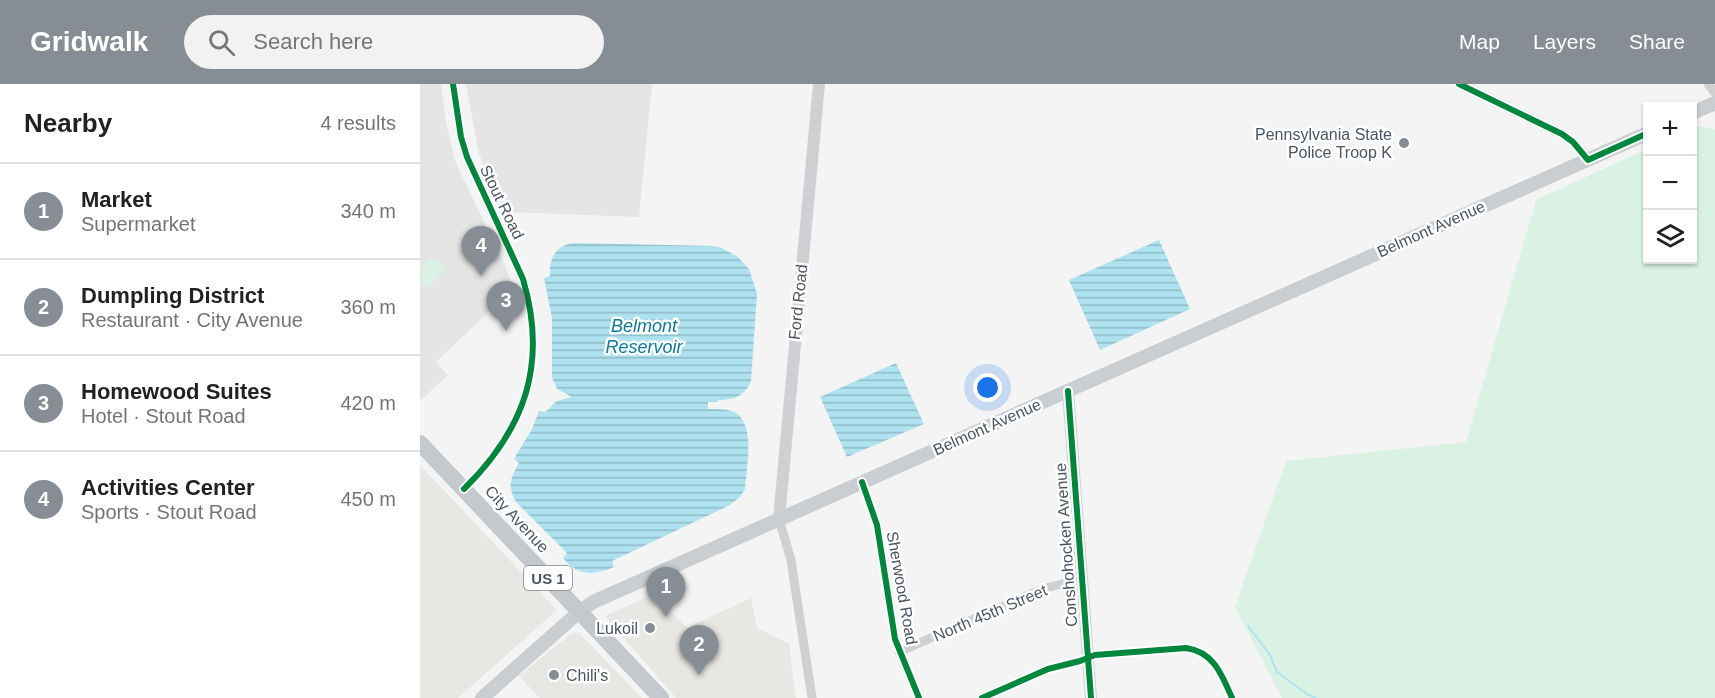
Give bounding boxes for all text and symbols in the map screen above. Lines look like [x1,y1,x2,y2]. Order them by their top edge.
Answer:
search box [184,15,604,69]
text: Gridwalk [30,26,148,57]
icon: search [205,26,238,59]
text: Search here [253,29,373,54]
text: Map [1459,30,1500,53]
text: Layers [1533,30,1596,53]
text: Share [1629,30,1685,53]
map controls [1643,102,1697,264]
button: + [1643,102,1697,156]
text: Nearby [24,108,112,138]
text: 4 results [320,112,396,134]
place label: Pennsylvania State Police Troop K [1255,126,1392,161]
marker: Pennsylvania State Police Troop K [1397,136,1411,150]
button: − [1643,156,1697,210]
street label: Stout Road [477,162,527,242]
text: Market [81,187,152,212]
street label: Belmont Avenue [1374,198,1488,260]
text: 1 [38,200,49,222]
text: 340 m [340,200,396,222]
button: layers [1643,210,1697,264]
text: Supermarket [81,213,196,235]
pin: 4 [462,226,500,276]
street label: Ford Road [786,264,810,340]
pin: 3 [486,282,526,331]
text: Dumpling District [81,283,264,308]
text: 2 [38,296,49,318]
text: 360 m [340,296,396,318]
text: Restaurant · City Avenue [81,309,303,331]
water label: Belmont Reservoir [605,316,684,357]
your location [973,373,1002,402]
text: Homewood Suites [81,379,272,404]
text: 3 [38,392,49,414]
text: 420 m [340,392,396,414]
street label: Belmont Avenue [930,396,1044,458]
text: Hotel · Stout Road [81,405,246,427]
street label: Conshohocken Avenue [1052,462,1080,628]
text: Activities Center [81,475,255,500]
street label: City Avenue [482,482,552,556]
text: 4 [38,488,49,510]
text: 450 m [340,488,396,510]
text: Sports · Stout Road [81,501,257,523]
street label: Sherwood Road [884,530,920,646]
road number: US 1 [524,566,572,590]
pin: 1 [646,568,686,617]
street label: North 45th Street [931,581,1050,645]
place label: Lukoil [596,620,638,637]
marker: Lukoil [643,621,657,635]
pin: 2 [680,626,718,675]
place label: Chili's [566,667,608,684]
marker: Chili's [547,668,561,682]

